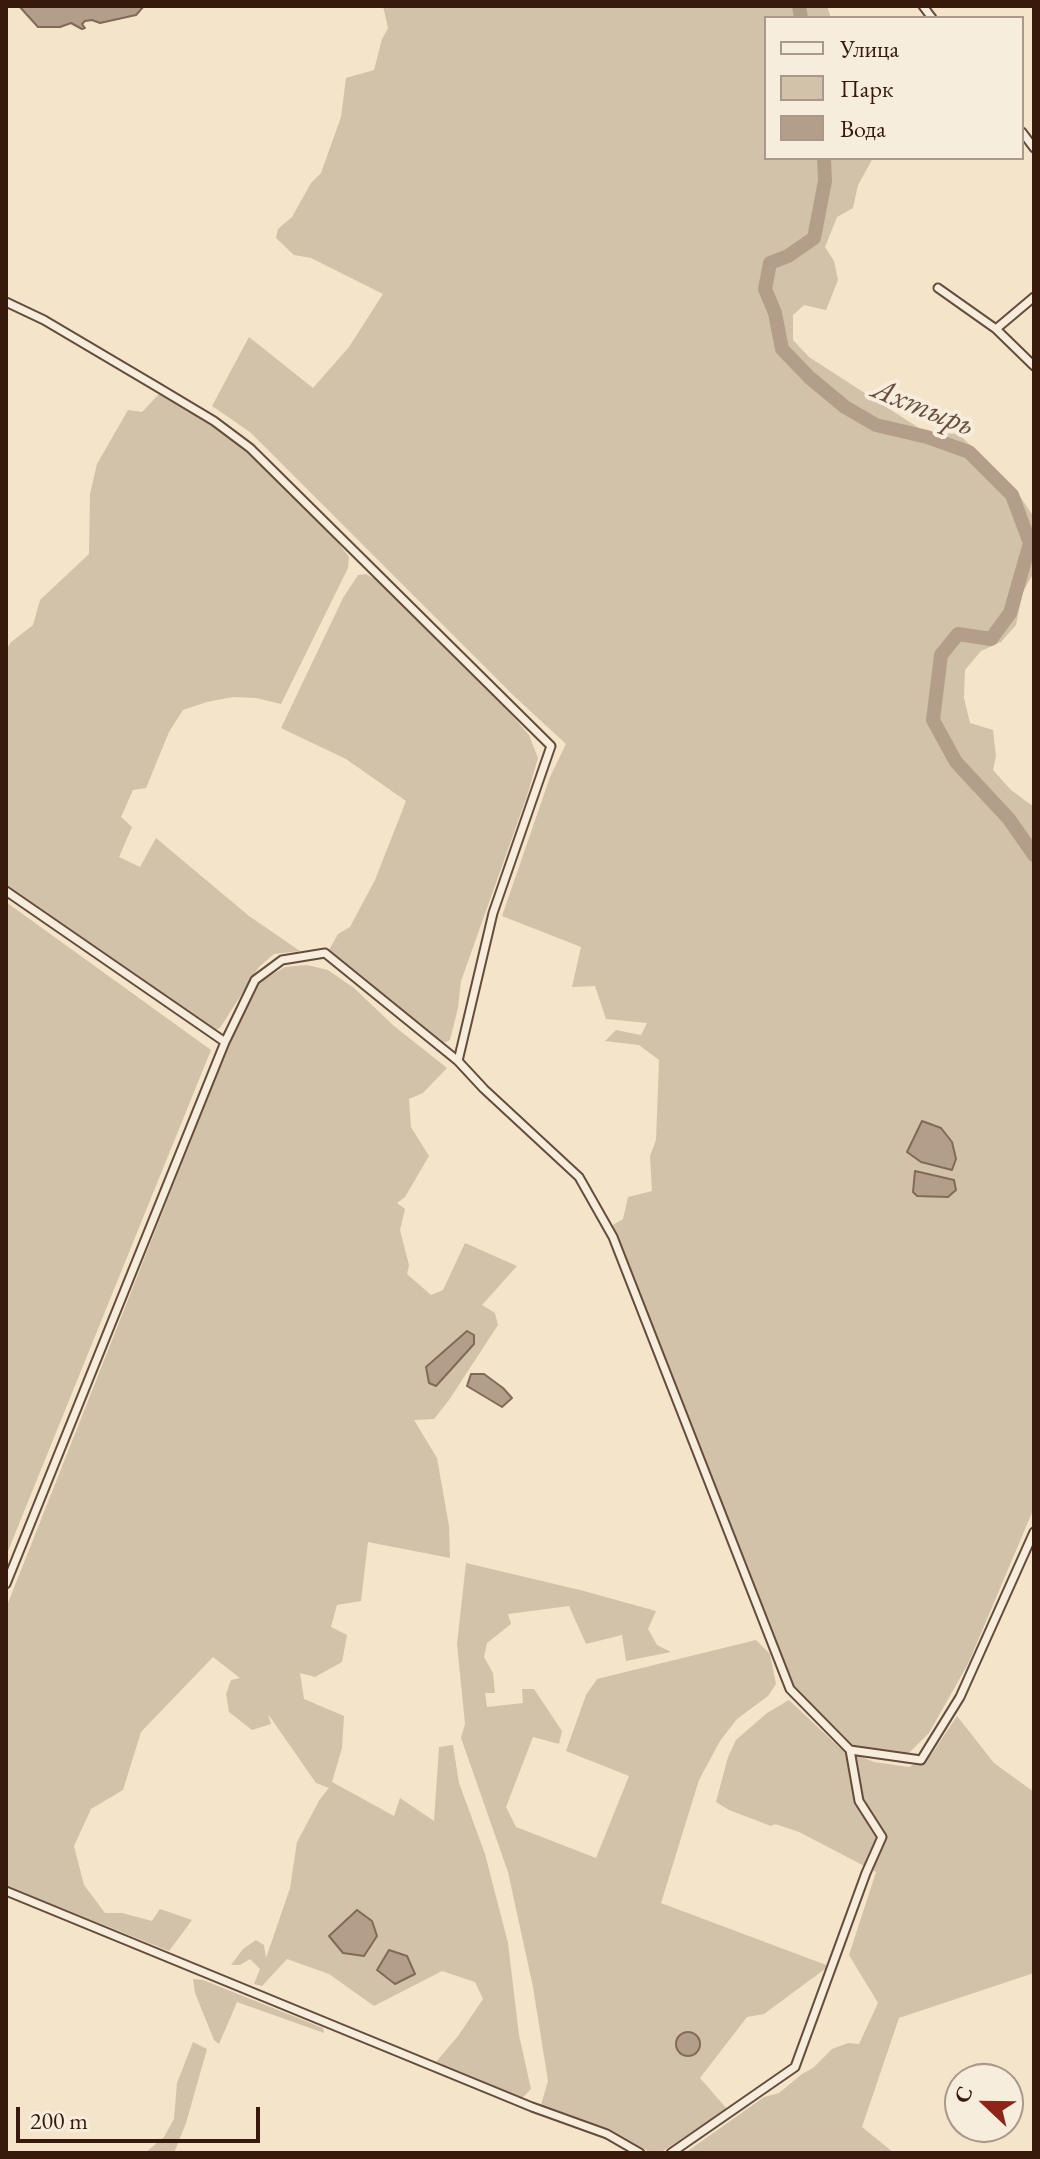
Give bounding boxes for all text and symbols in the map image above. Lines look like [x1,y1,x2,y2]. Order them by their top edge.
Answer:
legend [764,16,1024,160]
text: Улица [840,33,899,64]
text: Парк [840,73,893,104]
text: Вода [840,113,886,144]
water label: Ахтырь [866,370,980,446]
north arrow [944,2063,1024,2143]
text: С [947,2082,980,2107]
scale bar [20,2091,264,2141]
text: 200 m [30,2105,88,2136]

